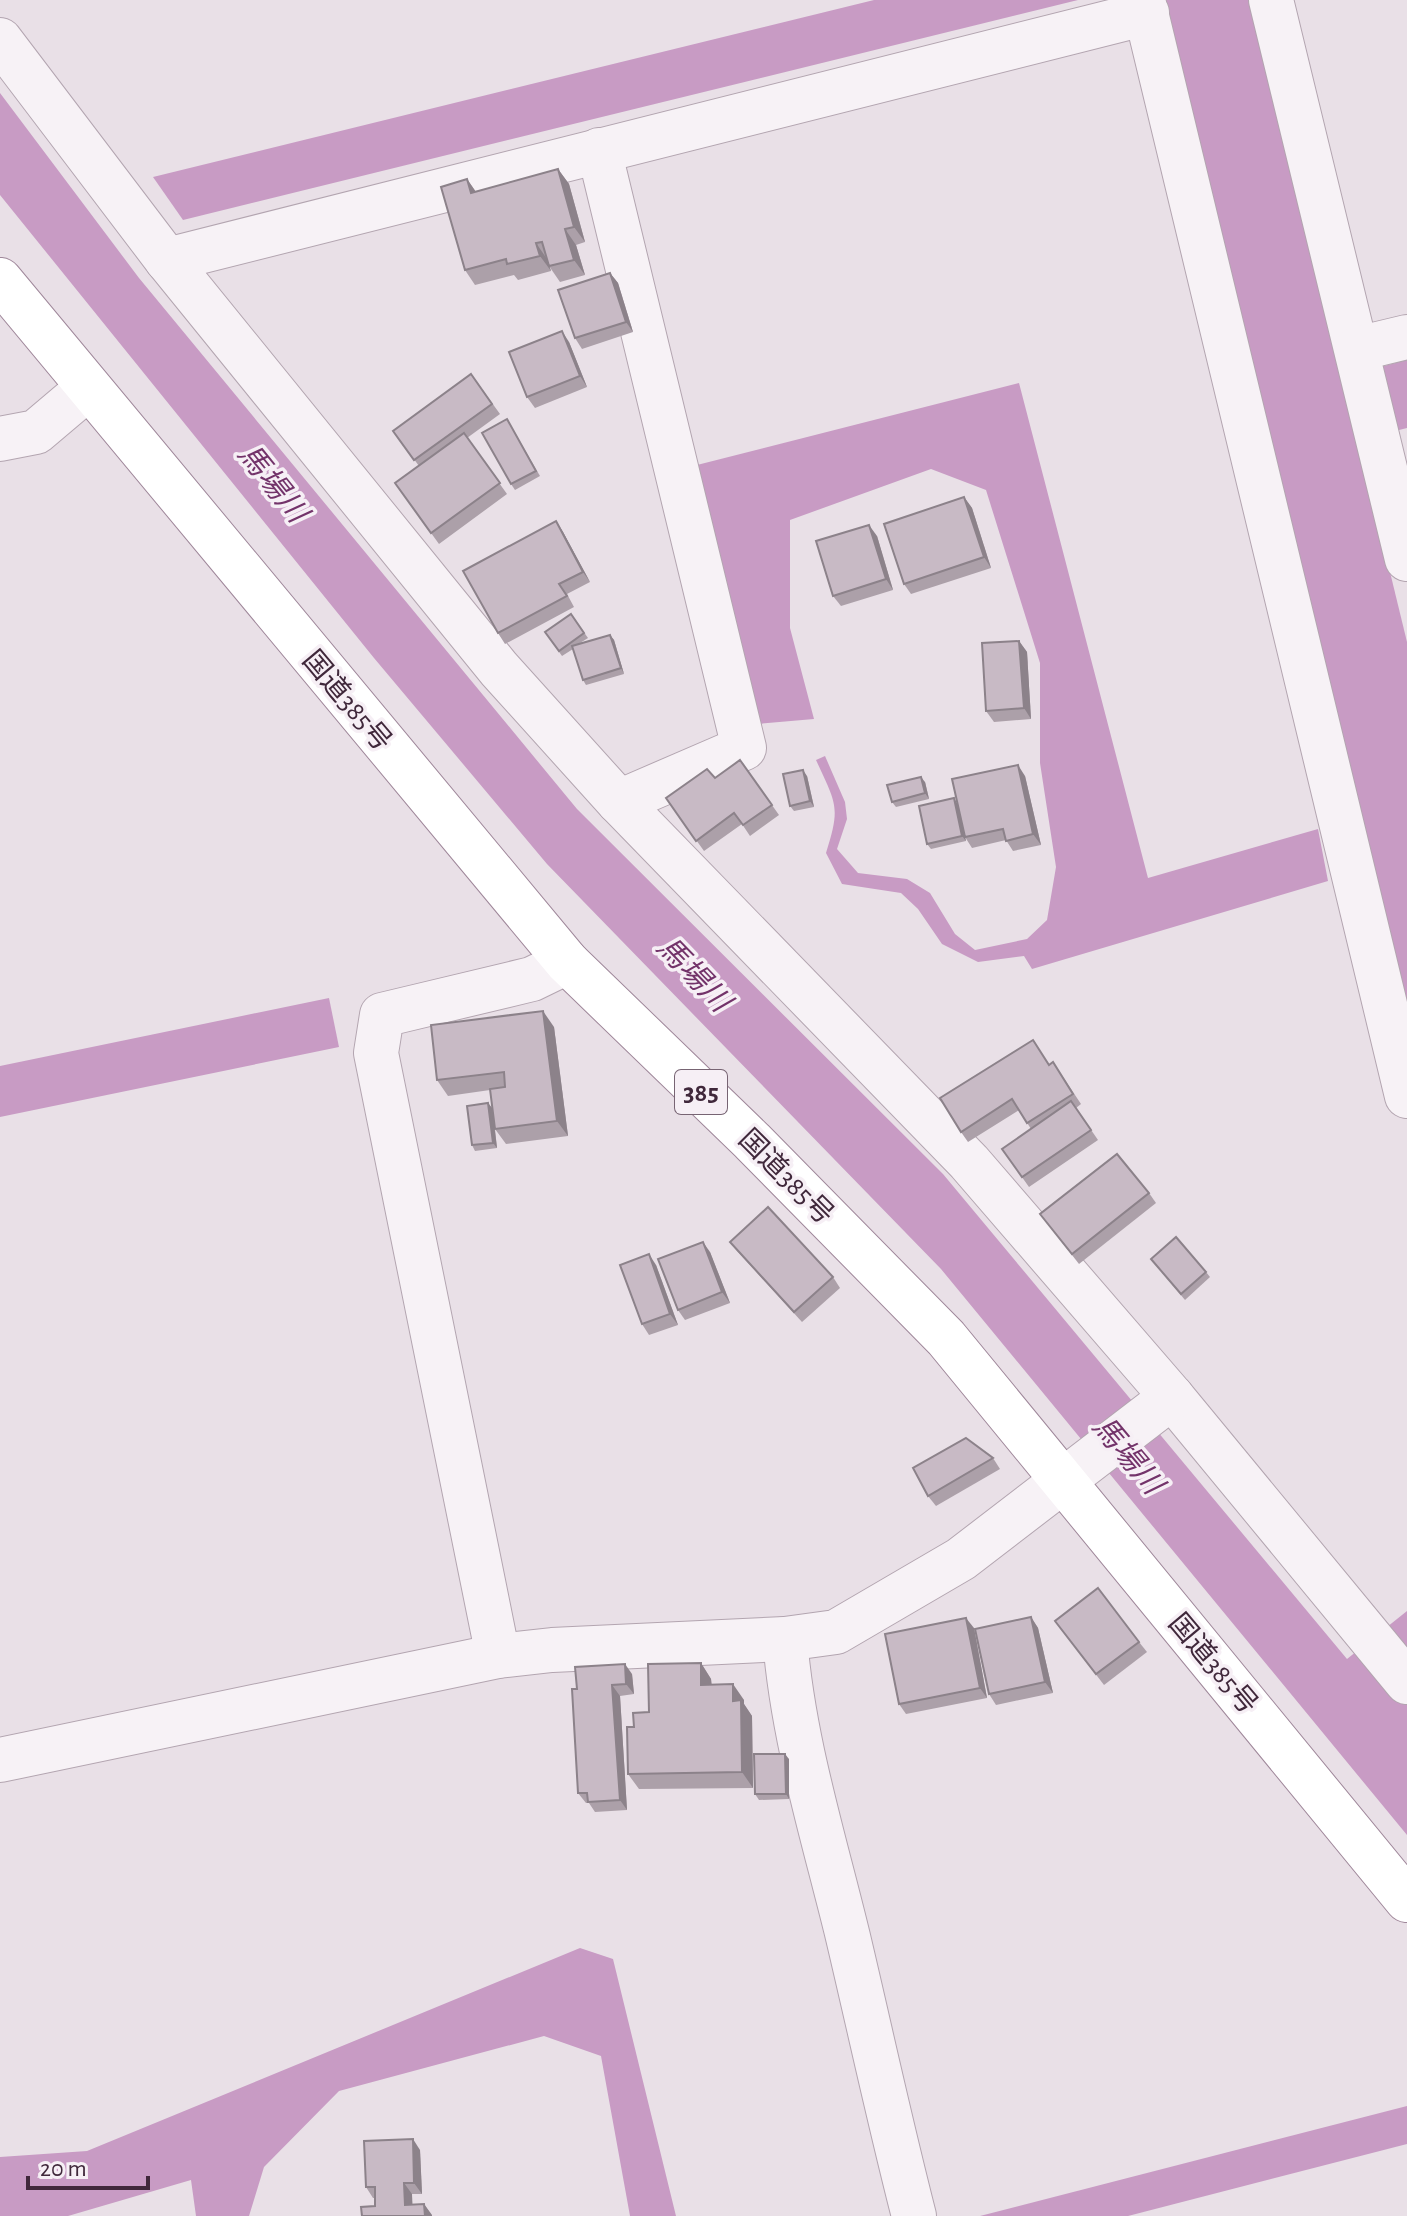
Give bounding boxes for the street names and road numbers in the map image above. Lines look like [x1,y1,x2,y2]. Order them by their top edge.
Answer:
street label: 国道385号 [297,645,397,756]
road number: 385 [675,1070,727,1114]
street label: 国道385号 [733,1123,840,1230]
street label: 国道385号 [1163,1608,1263,1719]

